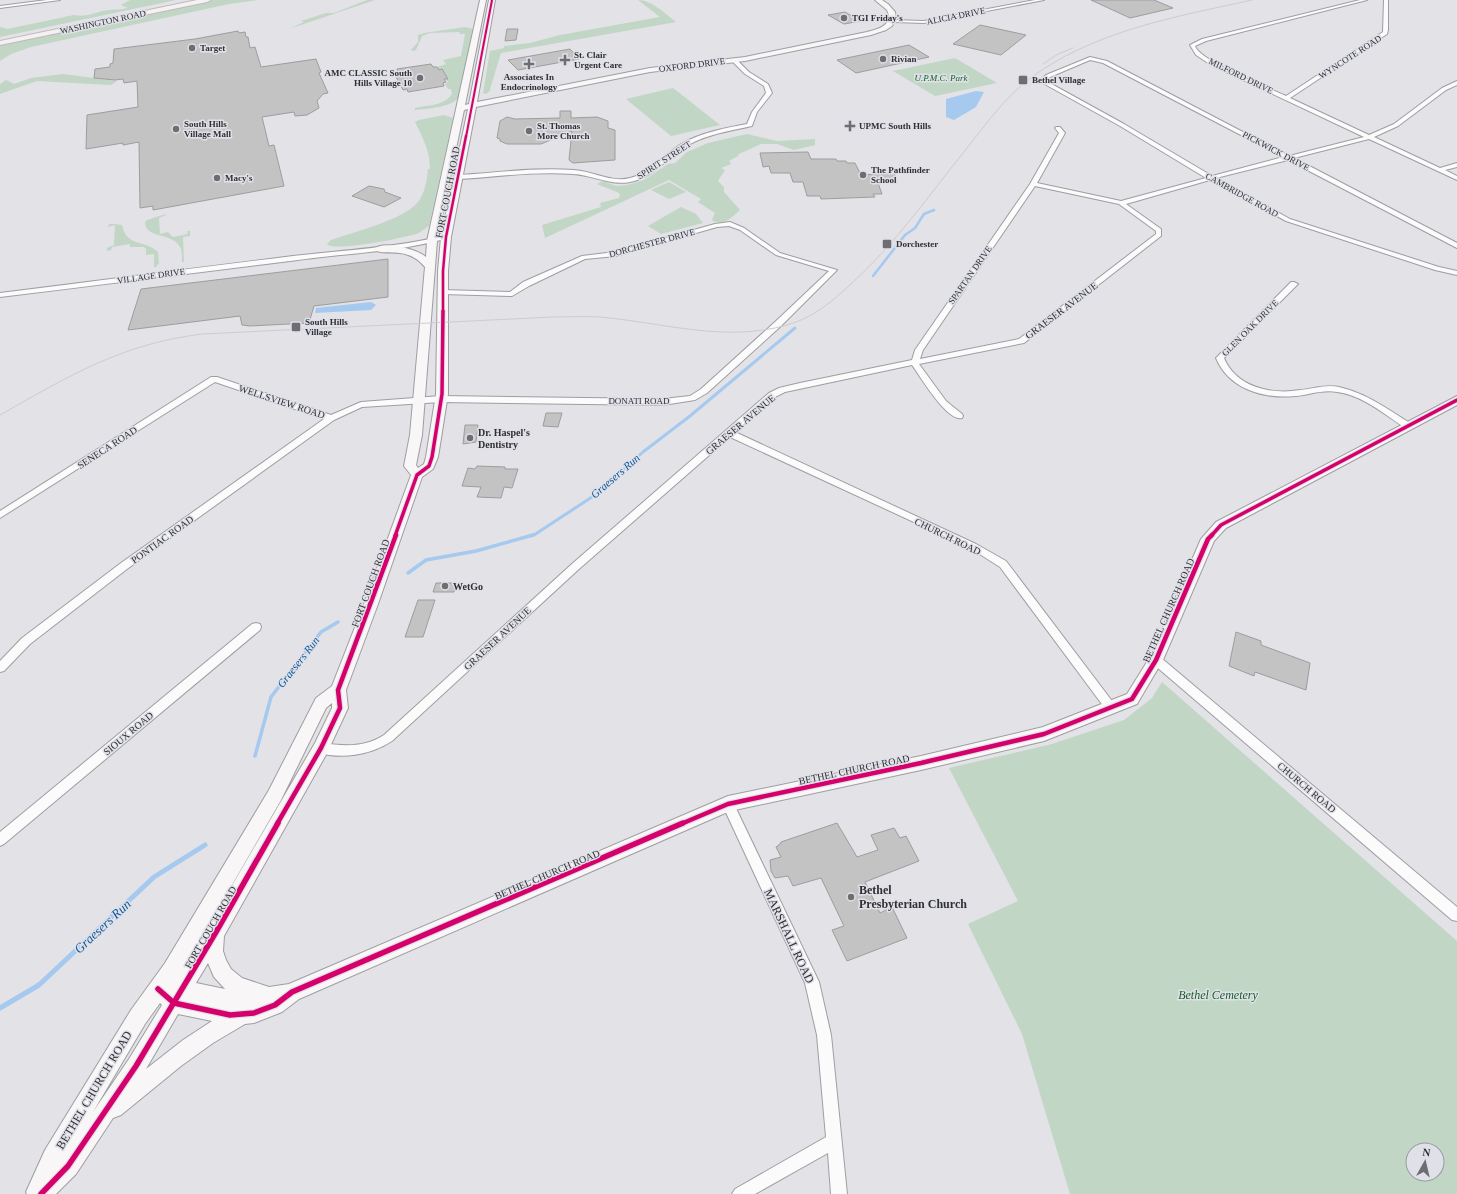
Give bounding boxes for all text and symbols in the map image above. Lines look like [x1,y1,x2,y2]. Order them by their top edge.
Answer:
street label: ALICIA DRIVE [926,5,987,27]
street label: WASHINGTON ROAD [59,8,147,36]
marker: TGI Friday's [839,13,849,23]
place label: TGI Friday's [852,13,903,23]
street label: WYNCOTE ROAD [1317,33,1384,81]
marker: Target [187,43,197,53]
place label: Target [200,43,225,53]
place label: St. Clair Urgent Care [574,50,622,70]
marker: St. Clair Urgent Care [559,54,571,66]
marker: Rivian [878,54,888,64]
place label: Rivian [891,54,917,64]
street label: OXFORD DRIVE [658,56,726,74]
street label: MILFORD DRIVE [1207,56,1275,96]
marker: Associates In Endocrinology [523,58,535,70]
place label: AMC CLASSIC South Hills Village 10 [324,68,412,88]
place label: Associates In Endocrinology [501,72,558,92]
marker: AMC CLASSIC South Hills Village 10 [415,73,425,83]
park label: U.P.M.C. Park [914,73,969,83]
marker: Bethel Village [1017,74,1029,86]
place label: Bethel Village [1032,75,1085,85]
place label: South Hills Village Mall [184,119,231,139]
marker: UPMC South Hills [844,120,856,132]
place label: St. Thomas More Church [537,121,589,141]
place label: UPMC South Hills [859,121,932,131]
marker: South Hills Village Mall [171,124,181,134]
marker: St. Thomas More Church [524,126,534,136]
street label: PICKWICK DRIVE [1241,129,1312,173]
street label: SPIRIT STREET [635,138,693,181]
street label: FORT COUCH ROAD [433,145,462,239]
place label: The Pathfinder School [871,165,930,185]
marker: The Pathfinder School [858,170,868,180]
street label: CAMBRIDGE ROAD [1204,171,1281,219]
marker: Macy's [212,173,222,183]
place label: Macy's [225,173,253,183]
street label: DORCHESTER DRIVE [608,227,697,259]
marker: Dorchester [881,238,893,250]
place label: Dorchester [896,239,938,249]
street label: SPARTAN DRIVE [946,244,994,306]
street label: VILLAGE DRIVE [116,266,186,286]
street label: GRAESER AVENUE [1023,280,1099,341]
street label: GLEN OAK DRIVE [1220,297,1281,358]
place label: South Hills Village [305,317,348,337]
marker: South Hills Village [290,321,302,333]
street label: WELLSVIEW ROAD [237,382,326,421]
street label: GRAESER AVENUE [703,392,777,457]
street label: DONATI ROAD [608,396,670,406]
street label: SENECA ROAD [75,424,139,471]
place label: Dr. Haspel's Dentistry [478,427,530,450]
marker: Dr. Haspel's Dentistry [465,433,475,443]
water label: Graesers Run [588,451,642,500]
street label: PONTIAC ROAD [129,513,196,566]
street label: CHURCH ROAD [913,516,983,557]
street label: FORT COUCH ROAD [349,538,392,629]
street label: BETHEL CHURCH ROAD [1140,556,1196,664]
marker: WetGo [440,581,450,591]
place label: WetGo [453,581,483,592]
street label: GRAESER AVENUE [462,605,533,672]
water label: Graesers Run [275,634,322,690]
street label: SIOUX ROAD [101,709,155,757]
street label: BETHEL CHURCH ROAD [798,752,910,787]
street label: CHURCH ROAD [1275,760,1338,815]
street label: BETHEL CHURCH ROAD [493,847,601,902]
place label: Bethel Presbyterian Church [859,883,967,911]
street label: FORT COUCH ROAD [182,884,238,970]
street label: MARSHALL ROAD [761,887,817,986]
marker: Bethel Presbyterian Church [846,892,856,902]
water label: Graesers Run [71,896,134,956]
park label: Bethel Cemetery [1178,988,1258,1002]
street label: BETHEL CHURCH ROAD [53,1028,135,1152]
north arrow [1405,1142,1445,1182]
text: N [1422,1146,1431,1159]

